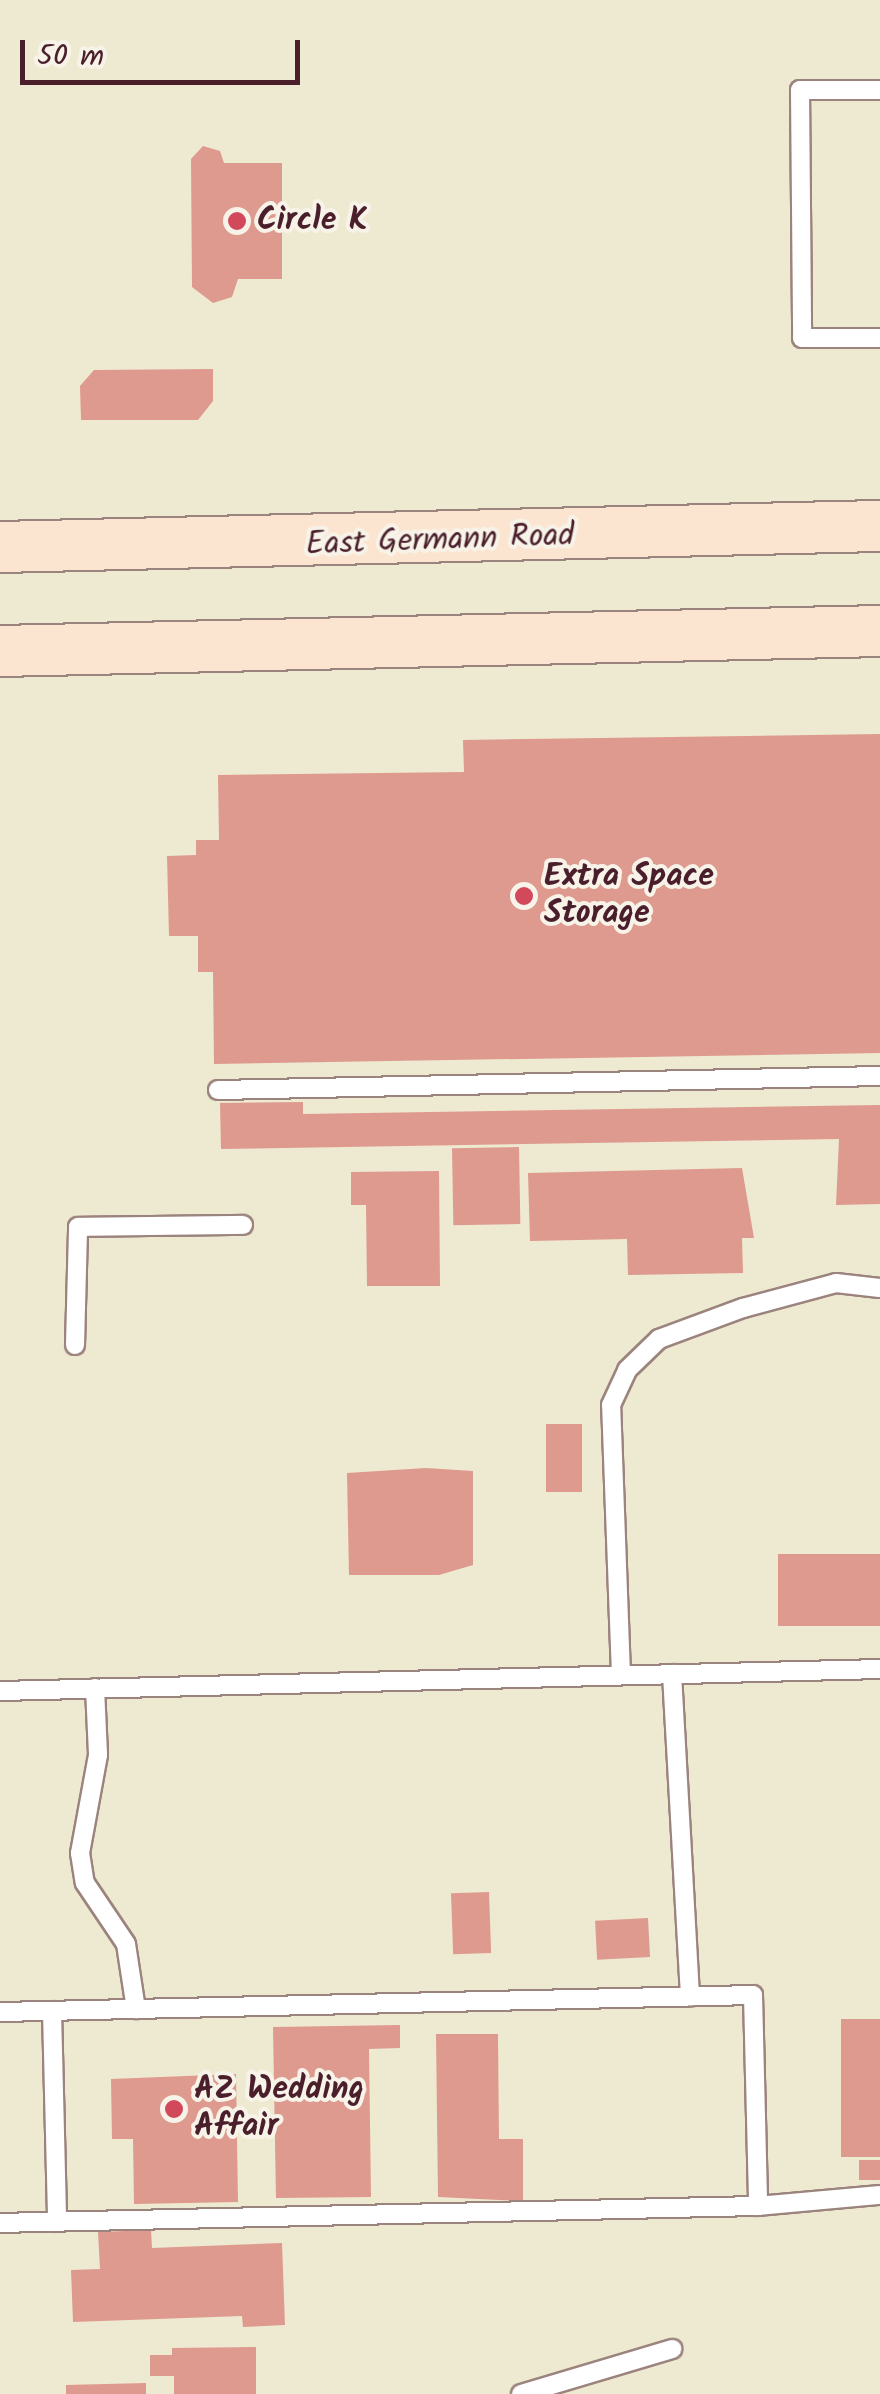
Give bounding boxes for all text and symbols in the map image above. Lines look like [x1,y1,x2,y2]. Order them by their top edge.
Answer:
scale bar [25,20,305,82]
text: 50 m [37,33,104,81]
place label: Circle K [257,202,368,240]
marker: Circle K [226,210,248,232]
street label: East Germann Road [305,517,575,565]
place label: Extra Space Storage [544,859,714,934]
marker: Extra Space Storage [513,885,535,907]
place label: AZ Wedding Affair [194,2072,364,2147]
marker: AZ Wedding Affair [163,2098,185,2120]

